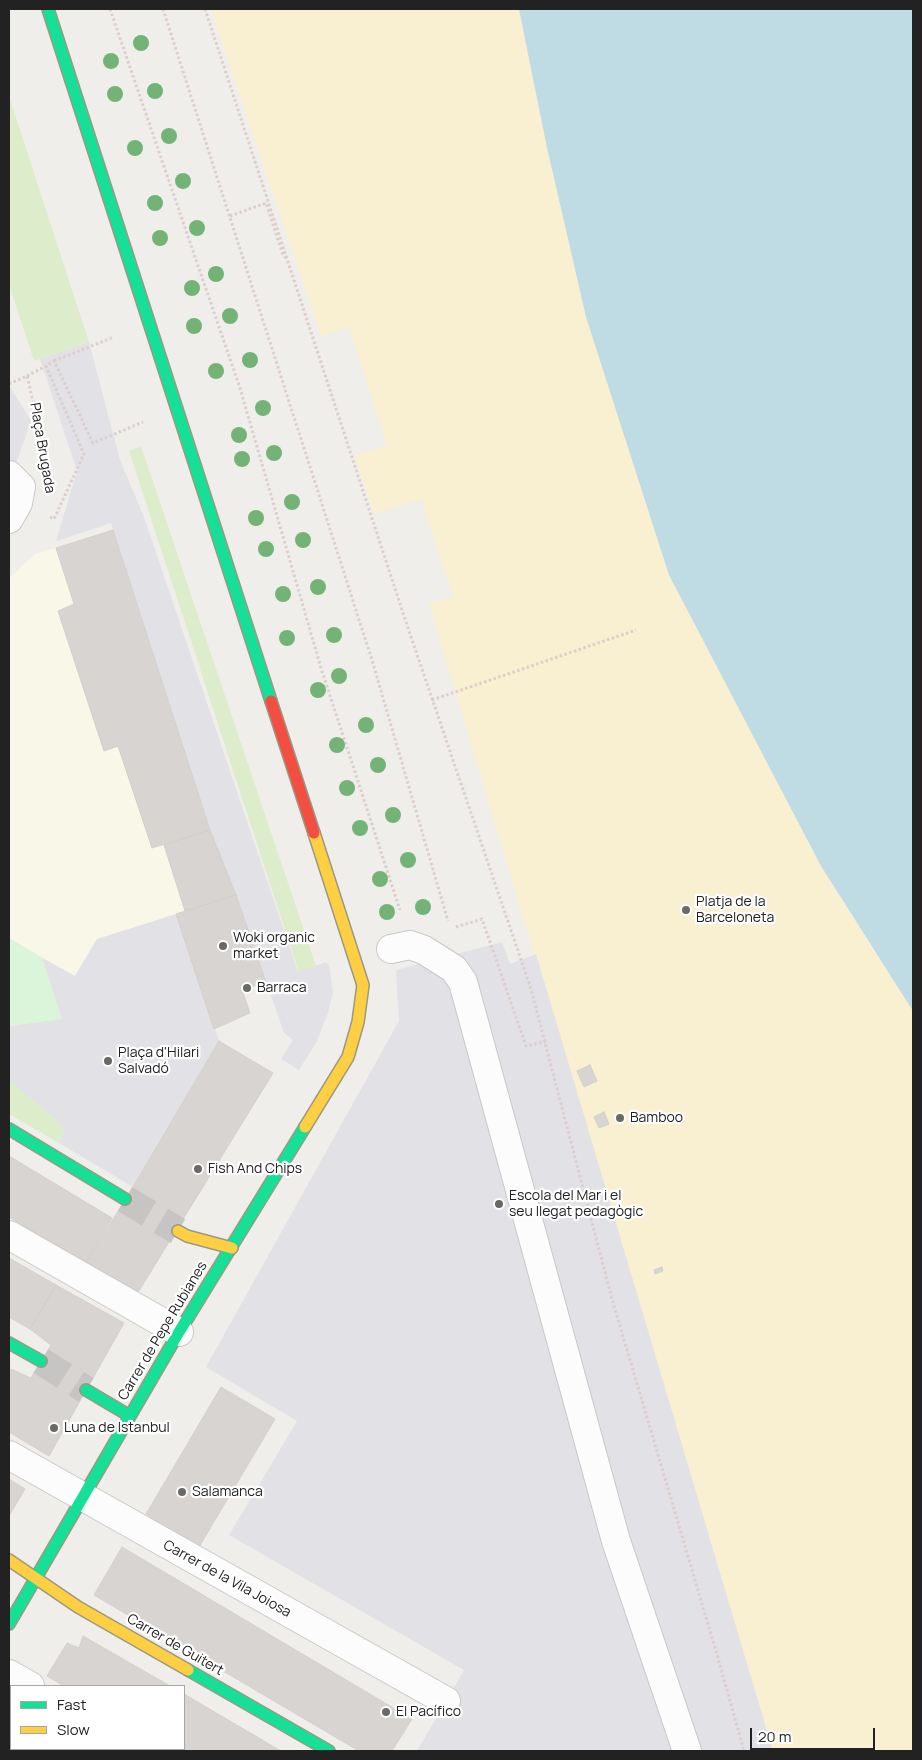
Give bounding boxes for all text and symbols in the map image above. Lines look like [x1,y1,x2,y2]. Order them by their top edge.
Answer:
street label: Plaça Brugada [26,401,58,495]
place label: Platja de la Barceloneta [696,894,774,926]
marker: Platja de la Barceloneta [680,904,692,916]
place label: Woki organic market [233,930,315,962]
marker: Woki organic market [217,940,229,952]
place label: Barraca [257,980,306,996]
marker: Barraca [241,982,253,994]
place label: Plaça d'Hilari Salvadó [118,1045,199,1078]
marker: Plaça d'Hilari Salvadó [102,1055,114,1067]
place label: Bamboo [630,1110,683,1126]
marker: Bamboo [614,1112,626,1124]
place label: Fish And Chips [208,1161,302,1177]
marker: Fish And Chips [192,1163,204,1175]
place label: Escola del Mar i el seu llegat pedagògic [509,1188,643,1220]
marker: Escola del Mar i el seu llegat pedagògic [493,1198,505,1210]
street label: Carrer de Pepe Rubianes [115,1259,211,1403]
place label: Luna de Istanbul [64,1420,170,1436]
marker: Luna de Istanbul [48,1422,60,1434]
place label: Salamanca [192,1484,263,1500]
marker: Salamanca [176,1486,188,1498]
street label: Carrer de la Vila Joiosa [160,1537,294,1621]
street label: Carrer de Guitert [124,1611,226,1679]
legend [10,1685,185,1750]
text: Fast [57,1694,86,1715]
place label: El Pacífico [396,1704,461,1720]
marker: El Pacífico [380,1706,392,1718]
scale bar [752,1718,877,1750]
text: Slow [57,1719,90,1740]
text: 20 m [758,1726,791,1747]

